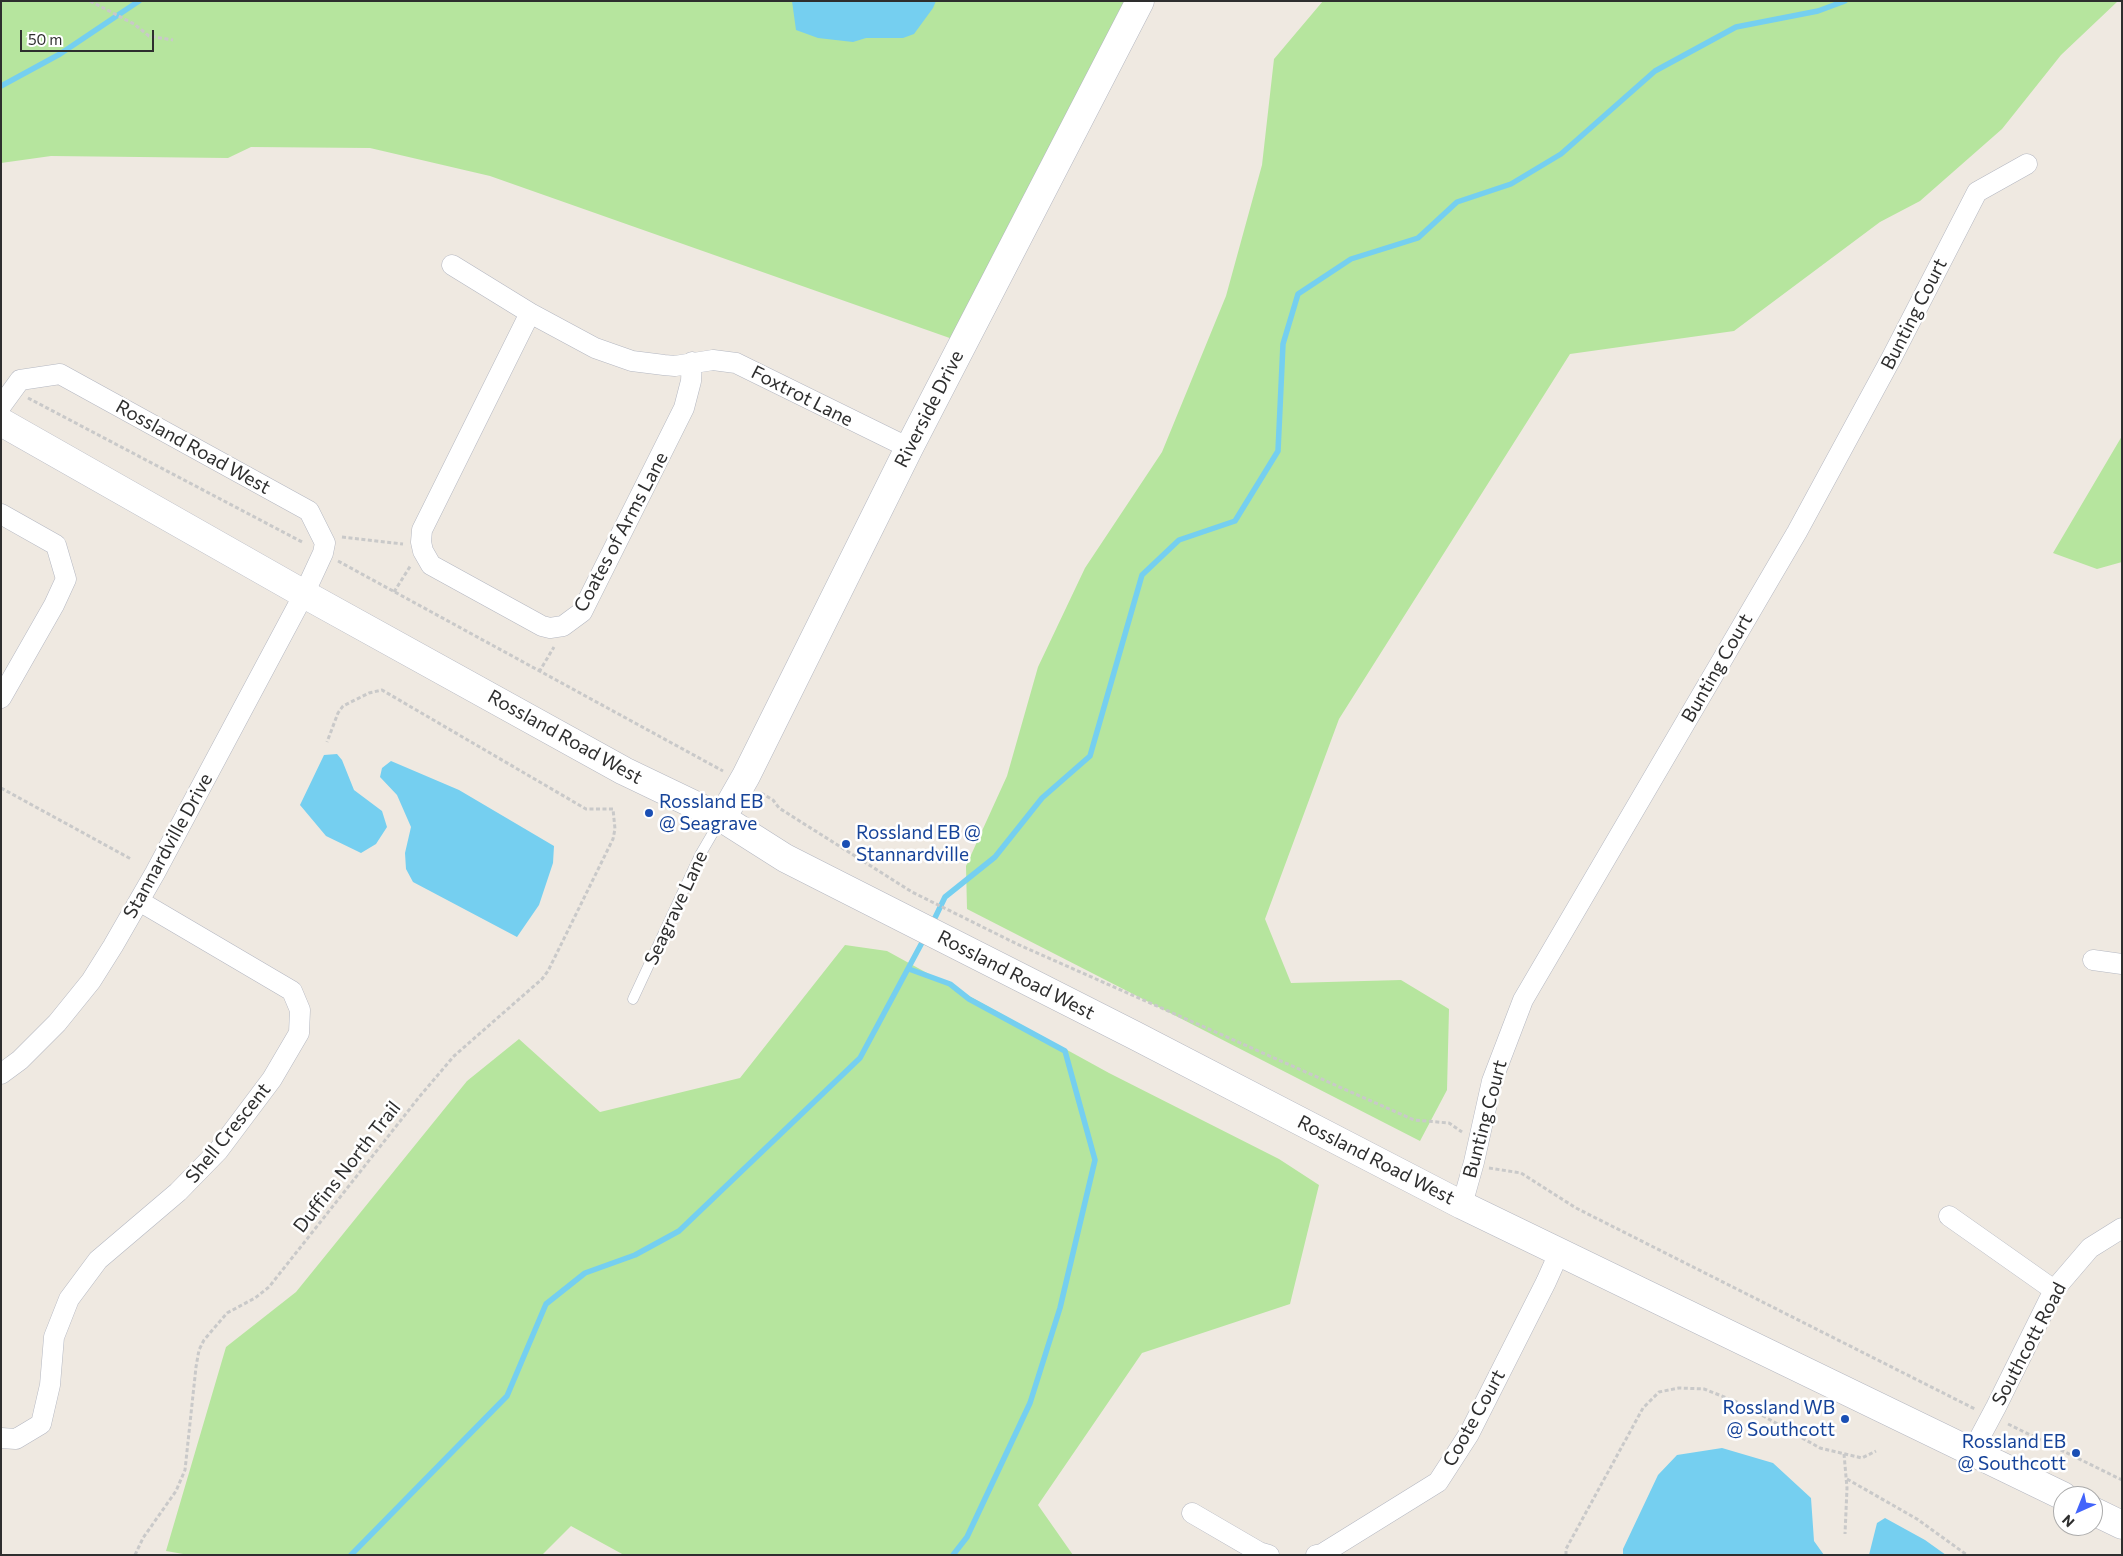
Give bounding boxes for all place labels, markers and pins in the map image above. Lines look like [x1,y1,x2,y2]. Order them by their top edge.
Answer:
place label: Rossland EB @ Seagrave [659,791,763,835]
marker: Rossland EB @ Seagrave [643,807,655,819]
place label: Rossland EB @ Stannardville [856,822,981,866]
marker: Rossland EB @ Stannardville [840,838,852,850]
place label: Rossland WB @ Southcott [1723,1397,1835,1441]
marker: Rossland WB @ Southcott [1839,1413,1851,1425]
place label: Rossland EB @ Southcott [1958,1431,2066,1475]
marker: Rossland EB @ Southcott [2070,1447,2082,1459]

